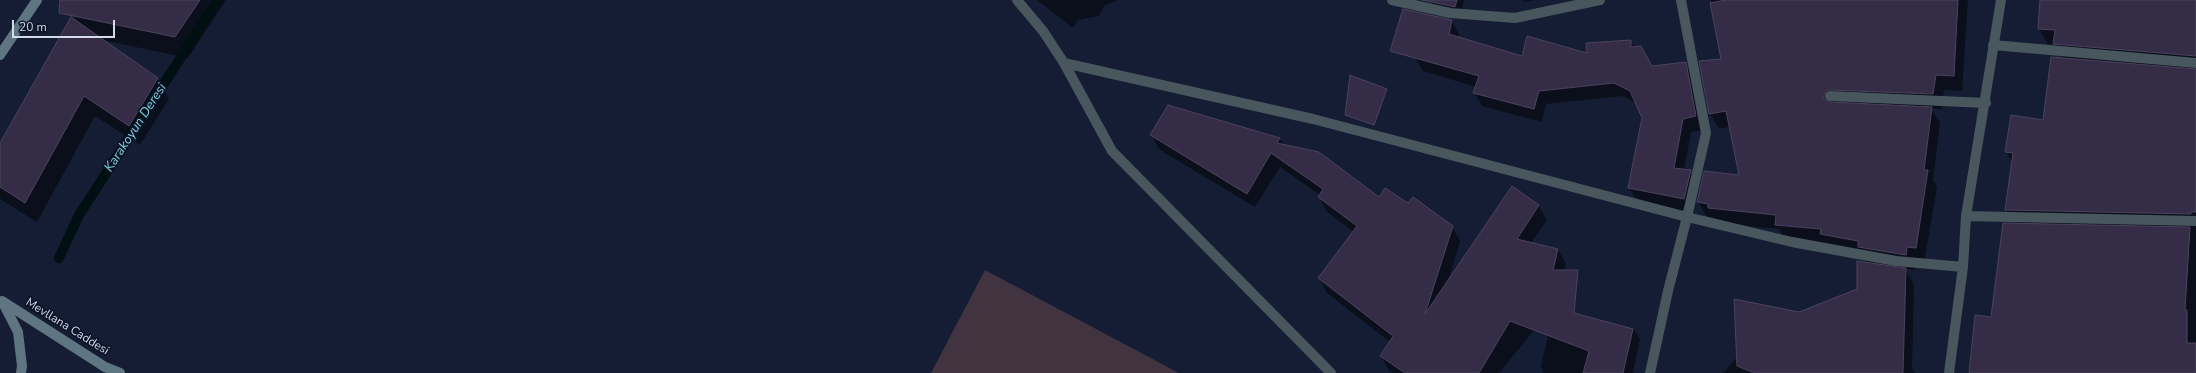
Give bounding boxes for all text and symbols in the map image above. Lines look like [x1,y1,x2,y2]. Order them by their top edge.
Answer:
scale bar [14,12,117,38]
text: 20 m [19,19,47,35]
water label: Karakoyun Deresi [102,81,170,175]
street label: Mevllana Caddesi [23,296,111,358]

